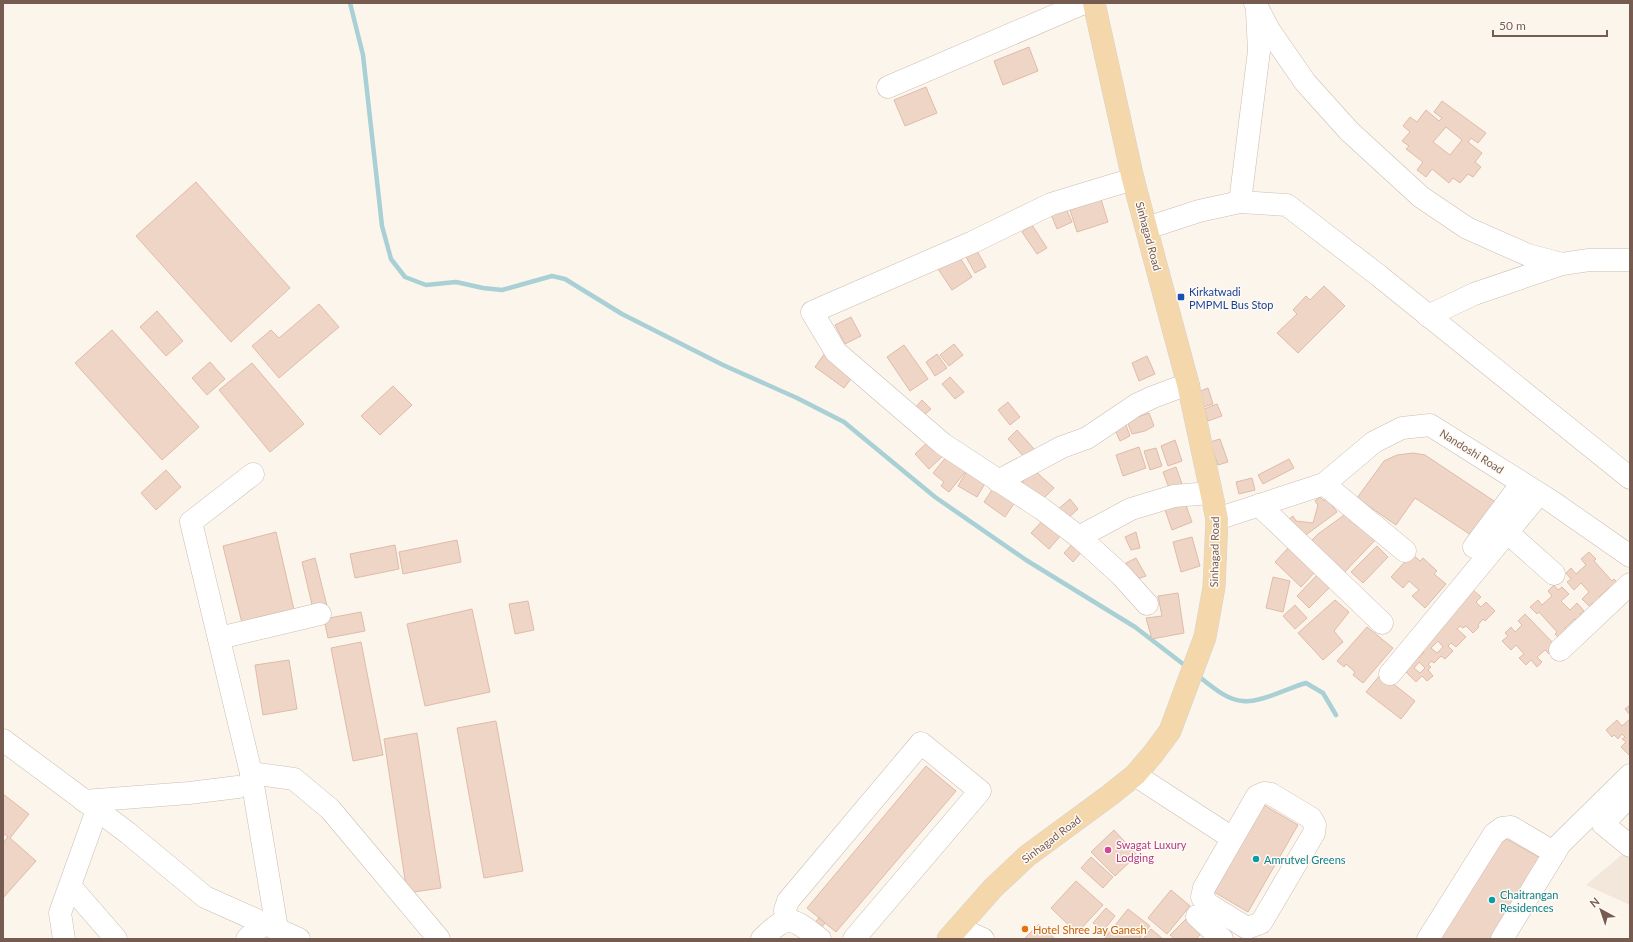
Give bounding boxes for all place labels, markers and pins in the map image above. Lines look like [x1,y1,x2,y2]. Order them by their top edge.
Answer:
place label: Kirkatwadi PMPML Bus Stop [1189,285,1274,311]
marker: Kirkatwadi PMPML Bus Stop [1176,292,1186,302]
place label: Swagat Luxury Lodging [1116,838,1187,864]
marker: Swagat Luxury Lodging [1103,845,1113,855]
place label: Amrutvel Greens [1264,853,1346,866]
marker: Amrutvel Greens [1251,854,1261,864]
place label: Chaitrangan Residences [1500,888,1558,914]
marker: Chaitrangan Residences [1487,895,1497,905]
place label: Hotel Shree Jay Ganesh [1033,923,1147,936]
marker: Hotel Shree Jay Ganesh [1020,924,1030,934]

